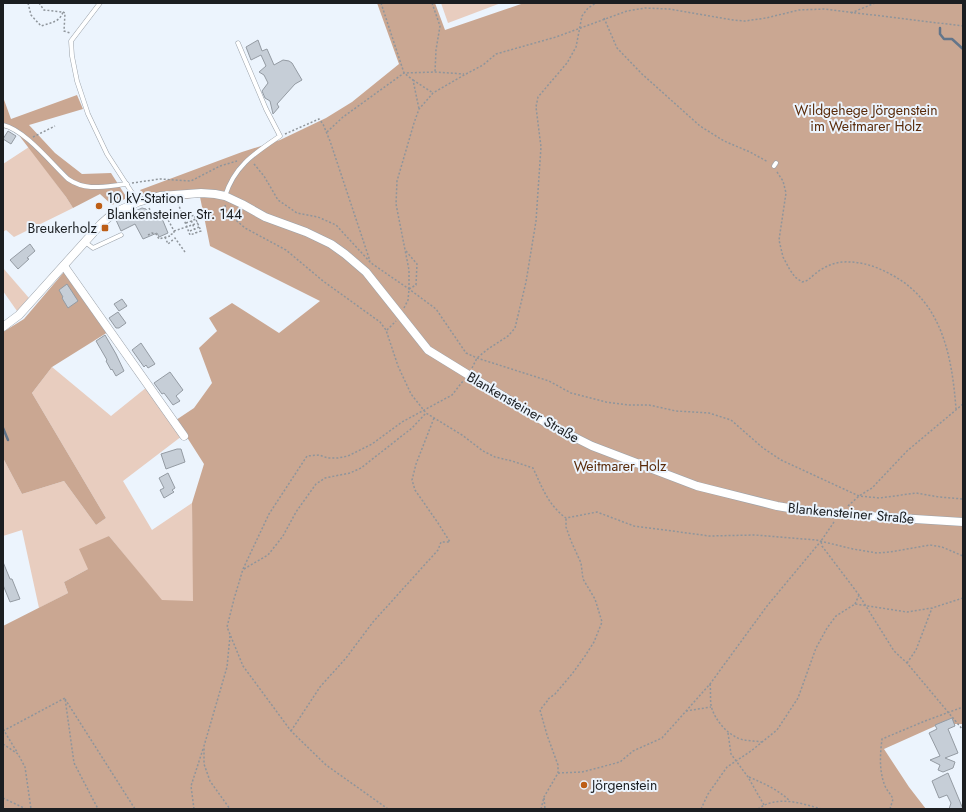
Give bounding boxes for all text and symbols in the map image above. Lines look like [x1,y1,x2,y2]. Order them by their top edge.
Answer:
park label: Wildgehege Jörgenstein im Weitmarer Holz [794,100,938,136]
place label: 10 kV-Station Blankensteiner Str. 144 [107,188,242,224]
marker: 10 kV-Station Blankensteiner Str. 144 [94,201,104,211]
place label: Breukerholz [27,218,98,238]
marker: Breukerholz [100,223,110,233]
street label: Blankensteiner Straße [463,367,583,447]
park label: Weitmarer Holz [574,456,667,476]
street label: Blankensteiner Straße [787,498,915,528]
place label: Jörgenstein [590,775,657,795]
marker: Jörgenstein [579,780,589,790]

